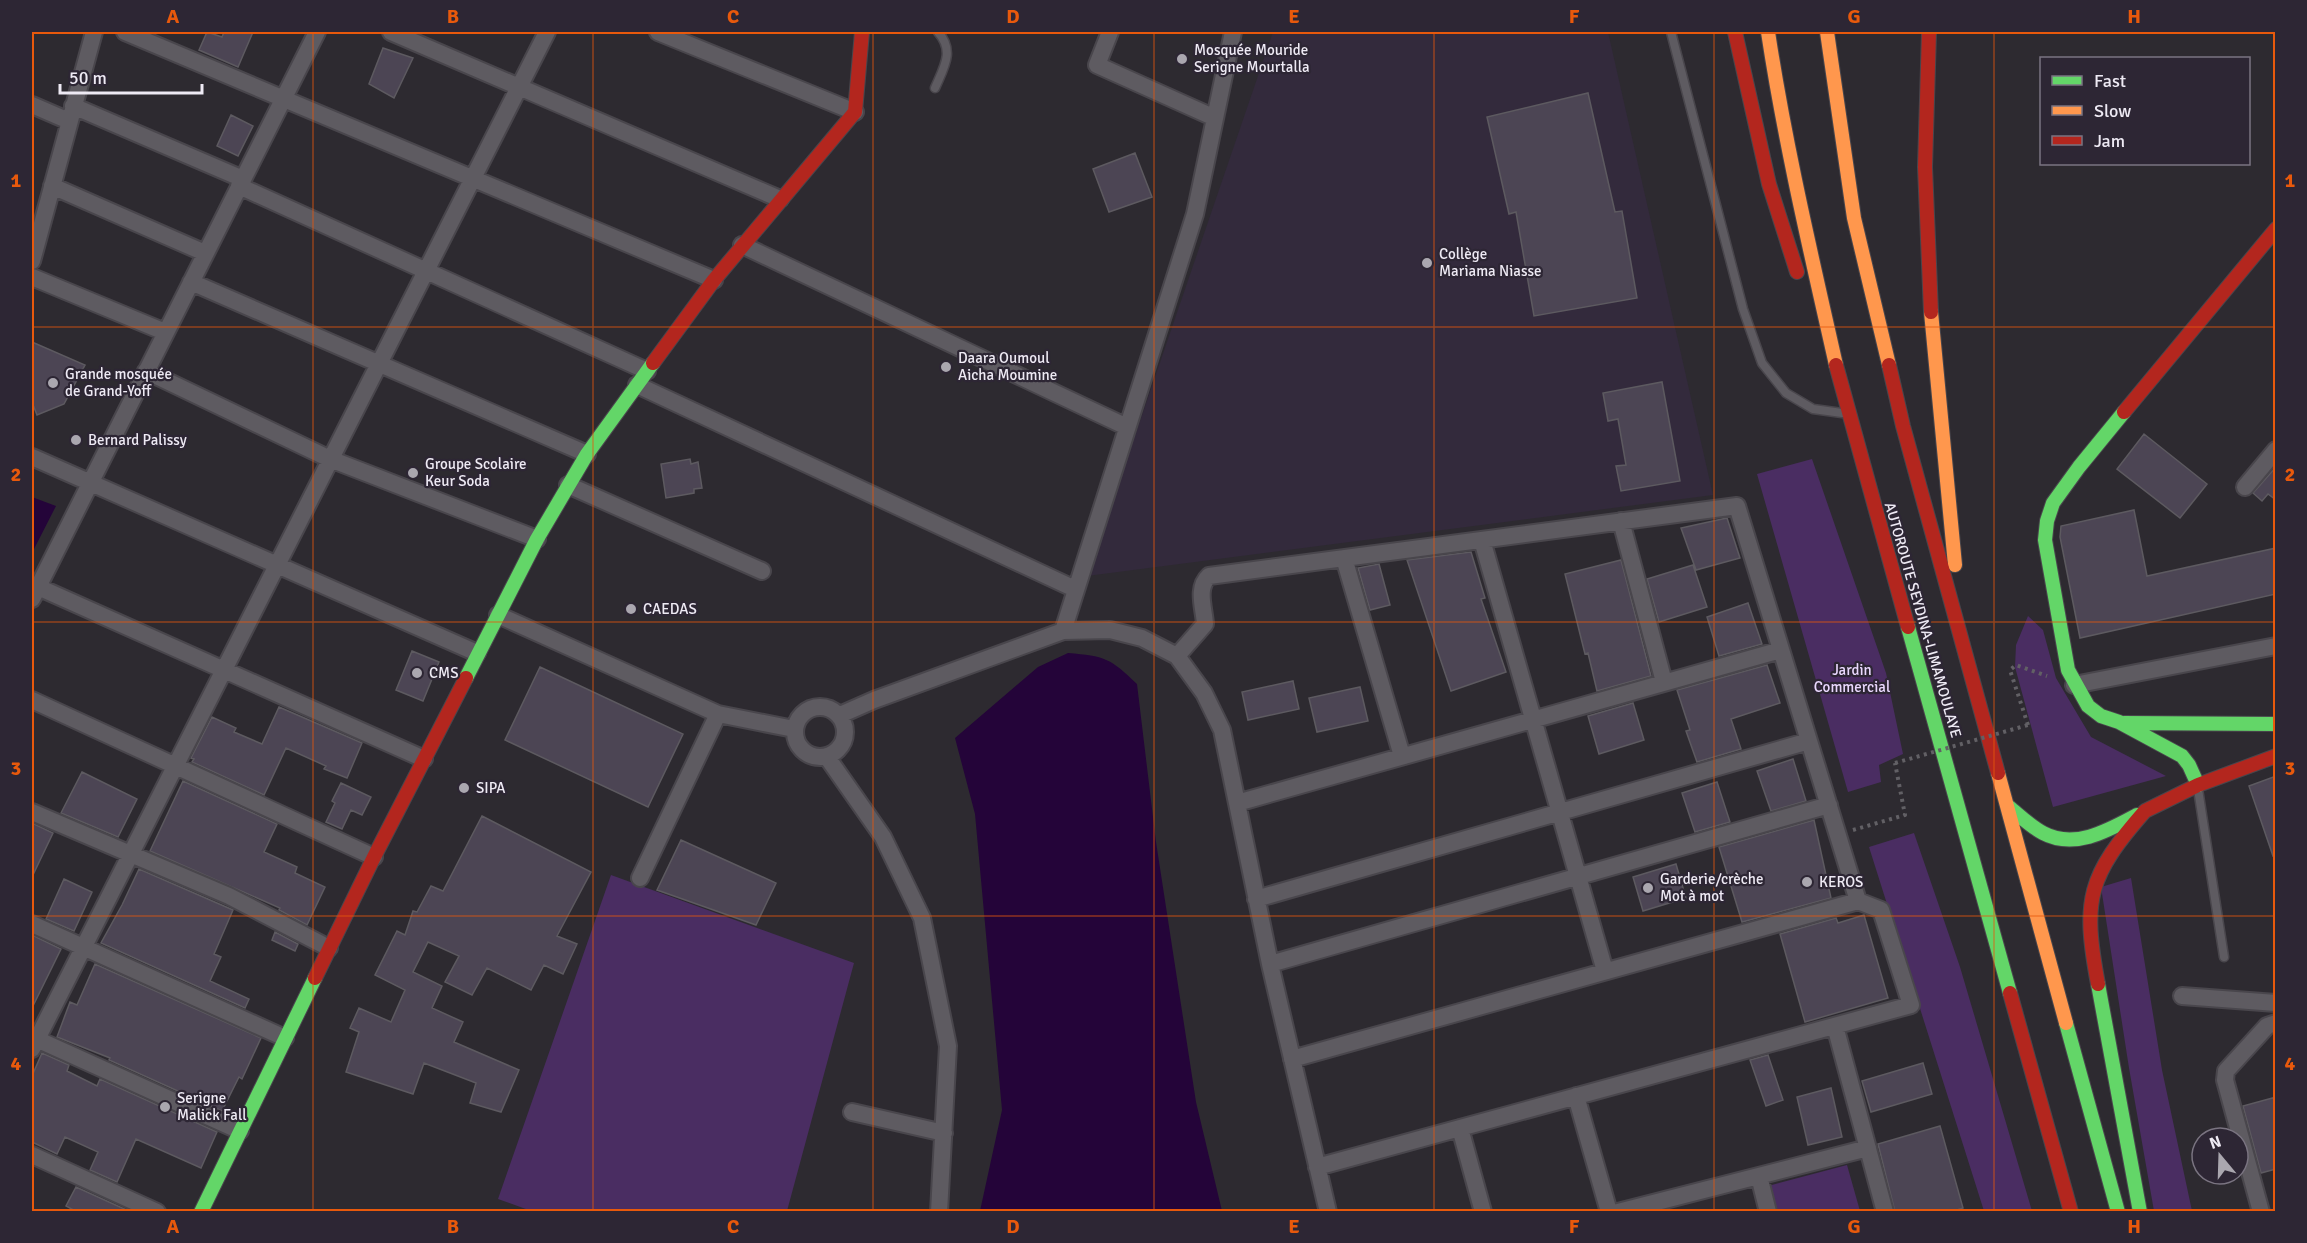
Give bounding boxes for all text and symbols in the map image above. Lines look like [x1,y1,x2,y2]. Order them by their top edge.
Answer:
text: A [167,4,180,29]
text: B [447,4,459,29]
text: C [727,4,739,29]
text: D [1006,4,1020,29]
text: E [1288,4,1300,29]
text: F [1569,4,1580,29]
text: G [1847,4,1861,29]
text: H [2127,4,2141,29]
place label: Mosquée Mouride Serigne Mourtalla [1194,41,1310,76]
marker: Mosquée Mouride Serigne Mourtalla [1175,52,1189,66]
scale bar [60,57,202,95]
legend [2040,57,2250,165]
text: 50 m [69,67,107,89]
text: Fast [2094,70,2126,92]
text: Slow [2094,100,2131,122]
text: Jam [2094,130,2125,152]
text: 1 [11,168,22,193]
text: 1 [2285,168,2296,193]
place label: Collège Mariama Niasse [1439,245,1542,280]
marker: Collège Mariama Niasse [1420,256,1434,270]
place label: Daara Oumoul Aicha Moumine [958,349,1057,384]
marker: Daara Oumoul Aicha Moumine [939,360,953,374]
place label: Grande mosquée de Grand-Yoff [65,365,172,400]
marker: Grande mosquée de Grand-Yoff [46,376,60,390]
place label: Bernard Palissy [88,431,187,449]
marker: Bernard Palissy [69,433,83,447]
place label: Groupe Scolaire Keur Soda [425,455,527,490]
text: 2 [11,462,21,487]
text: 2 [2285,462,2295,487]
marker: Groupe Scolaire Keur Soda [406,466,420,480]
street label: AUTOROUTE SEYDINA-LIMAMOULAYE [1881,500,1965,740]
place label: CAEDAS [643,600,697,618]
marker: CAEDAS [624,602,638,616]
park label: Jardin Commercial [1814,661,1890,696]
place label: CMS [429,664,459,682]
marker: CMS [410,666,424,680]
text: 3 [11,756,21,781]
text: 3 [2285,756,2295,781]
place label: SIPA [476,779,506,797]
marker: SIPA [457,781,471,795]
place label: Garderie/crèche Mot à mot [1660,870,1764,905]
place label: KEROS [1819,873,1863,891]
marker: KEROS [1800,875,1814,889]
marker: Garderie/crèche Mot à mot [1641,881,1655,895]
text: 4 [11,1051,22,1076]
text: 4 [2285,1051,2296,1076]
place label: Serigne Malick Fall [177,1089,247,1124]
marker: Serigne Malick Fall [158,1100,172,1114]
north arrow [2190,1126,2250,1186]
text: N [2207,1131,2224,1154]
text: A [167,1214,180,1239]
text: B [447,1214,459,1239]
text: C [727,1214,739,1239]
text: D [1006,1214,1020,1239]
text: E [1288,1214,1300,1239]
text: F [1569,1214,1580,1239]
text: G [1847,1214,1861,1239]
text: H [2127,1214,2141,1239]

